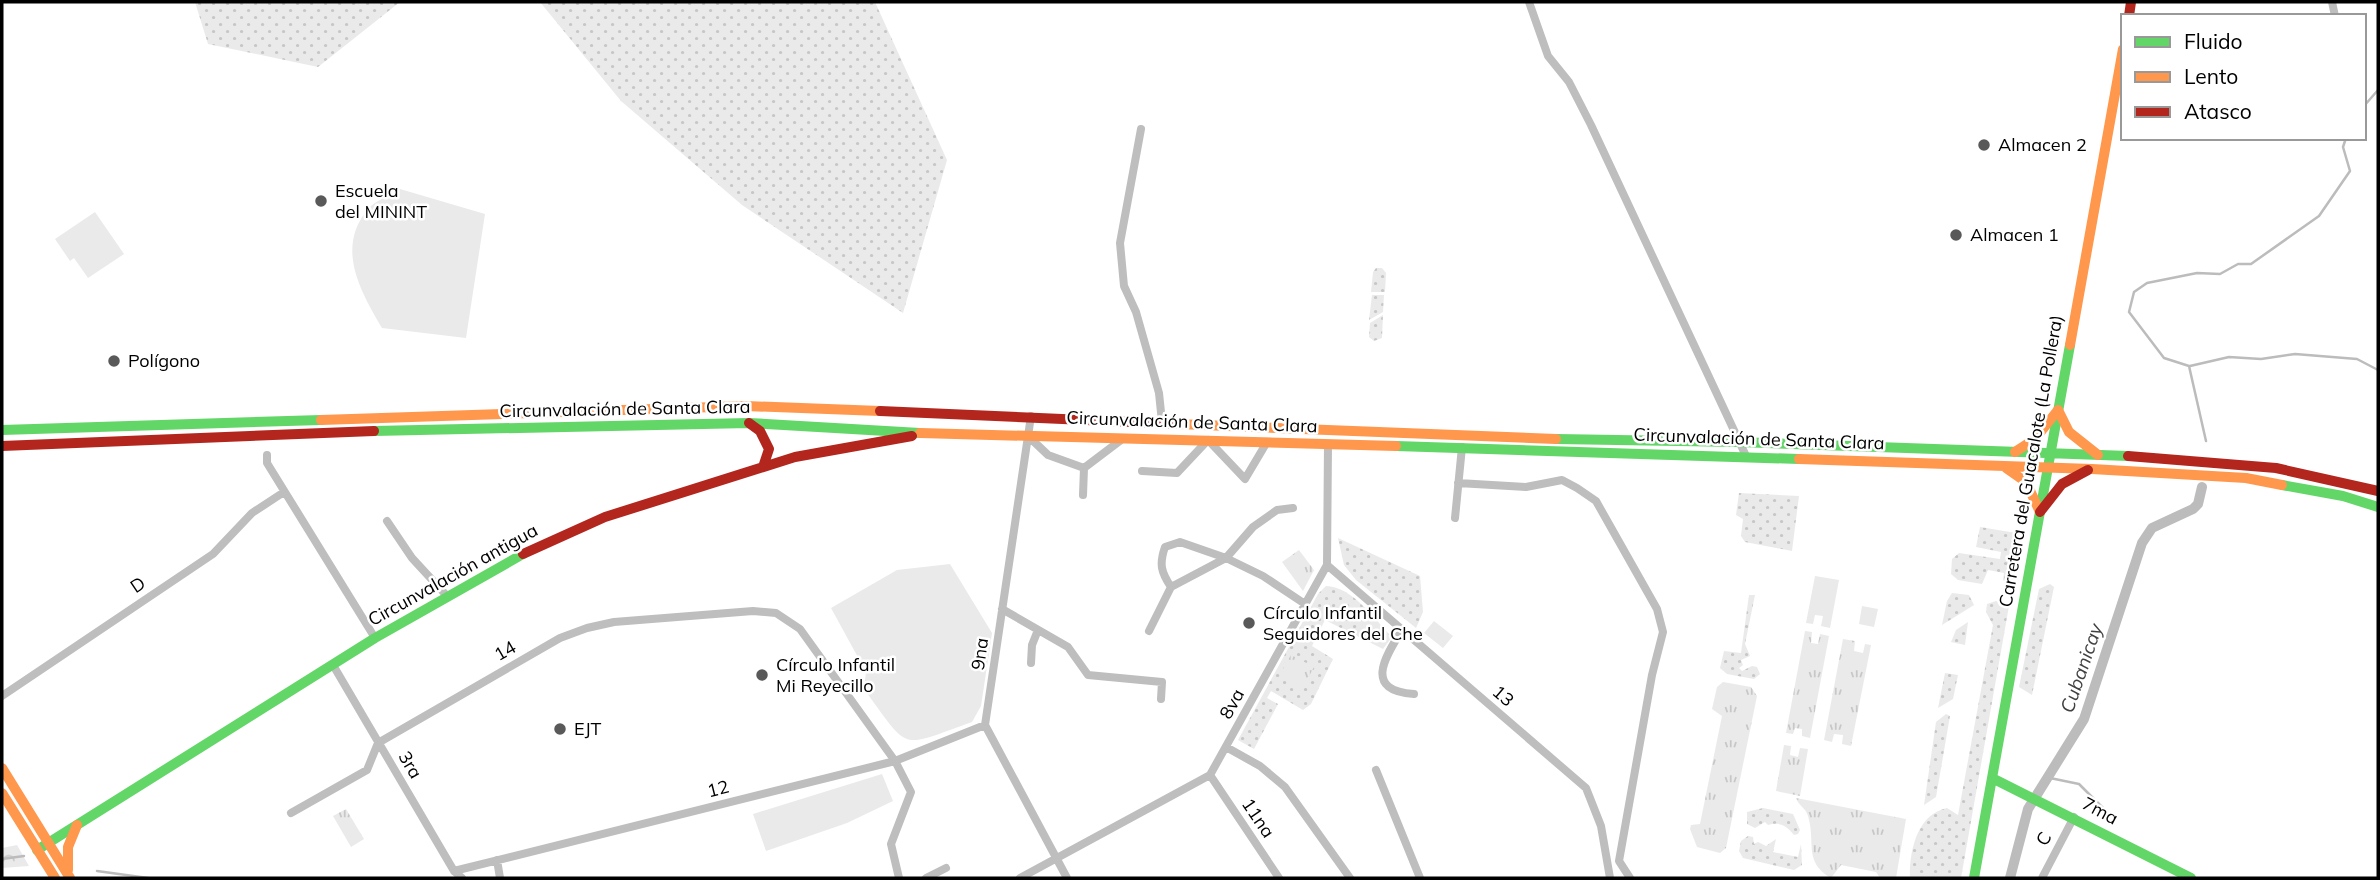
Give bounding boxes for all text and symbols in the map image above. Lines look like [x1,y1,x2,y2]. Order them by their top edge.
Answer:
legend [2121,14,2366,140]
text: Fluido [2184,28,2243,54]
text: Lento [2184,63,2238,89]
text: Atasco [2184,98,2252,124]
place label: Almacen 2 [1998,133,2087,156]
marker: Almacen 2 [1976,137,1992,153]
place label: Escuela del MININT [335,179,427,223]
marker: Escuela del MININT [313,193,329,209]
place label: Almacen 1 [1970,223,2059,246]
marker: Almacen 1 [1948,227,1964,243]
street label: Carretera del Guacalote (La Pollera) [1993,313,2068,609]
place label: Polígono [128,349,200,372]
marker: Polígono [106,353,122,369]
street label: Circunvalación de Santa Clara [499,395,751,422]
street label: Circunvalación de Santa Clara [1066,406,1318,437]
street label: Circunvalación de Santa Clara [1633,423,1885,454]
street label: Circunvalación antigua [364,518,542,631]
street label: D [126,571,150,598]
place label: Círculo Infantil Seguidores del Che [1263,601,1423,645]
marker: Círculo Infantil Seguidores del Che [1241,615,1257,631]
water label: Cubanicay [2055,619,2108,716]
street label: 14 [490,635,520,666]
street label: 9na [966,636,993,671]
place label: Círculo Infantil Mi Reyecillo [776,653,895,697]
marker: Círculo Infantil Mi Reyecillo [754,667,770,683]
street label: 13 [1488,680,1519,711]
street label: 8va [1214,685,1249,723]
place label: EJT [574,717,602,740]
marker: EJT [552,721,568,737]
street label: 3ra [393,747,428,783]
street label: 12 [705,775,731,802]
street label: 7ma [2078,792,2122,829]
street label: 11na [1237,793,1280,842]
street label: C [2031,828,2057,850]

